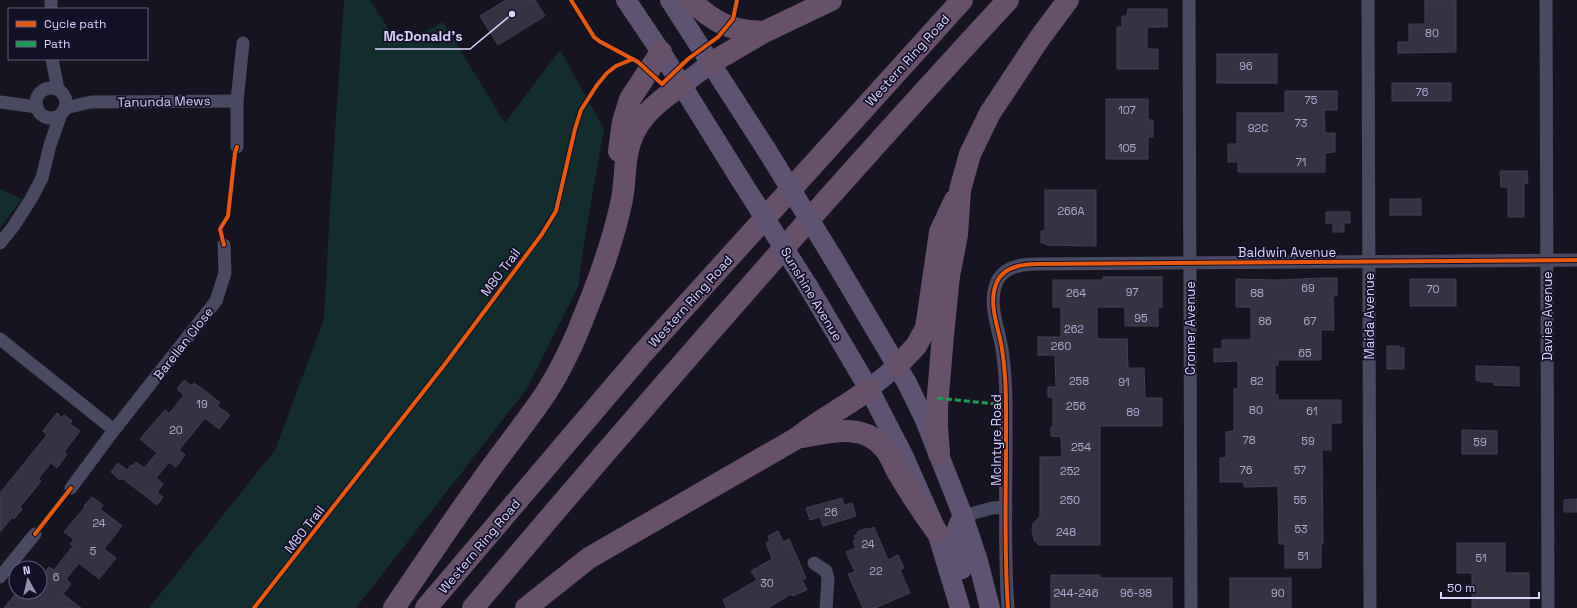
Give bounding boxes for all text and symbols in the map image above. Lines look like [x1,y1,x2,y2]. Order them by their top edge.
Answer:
legend [8,8,148,60]
street label: Western Ring Road [862,11,953,110]
text: Cycle path [44,16,106,32]
callout: McDonald's [375,23,470,49]
house number: 80 [1425,26,1439,40]
text: McDonald's [383,27,463,45]
text: Path [44,36,70,52]
house number: 96 [1239,59,1253,73]
house number: 76 [1416,85,1429,99]
street label: Tanunda Mews [117,92,211,111]
house number: 75 [1305,93,1318,107]
house number: 107 [1118,103,1136,117]
house number: 73 [1295,116,1308,130]
house number: 92C [1248,121,1268,135]
house number: 105 [1118,141,1137,155]
house number: 71 [1296,155,1306,169]
house number: 266A [1057,204,1085,218]
street label: Sunshine Avenue [777,244,846,344]
street label: Baldwin Avenue [1238,244,1336,261]
street label: M80 Trail [477,245,524,300]
street label: Western Ring Road [645,252,736,351]
street label: Davies Avenue [1539,271,1556,361]
street label: Maida Avenue [1361,273,1378,359]
street label: Cromer Avenue [1182,281,1199,375]
house number: 69 [1301,281,1315,295]
house number: 70 [1426,282,1440,296]
house number: 97 [1126,285,1138,299]
house number: 264 [1066,286,1086,300]
house number: 88 [1250,286,1264,300]
street label: Barellan Close [150,304,217,383]
house number: 95 [1134,311,1148,325]
house number: 86 [1258,314,1272,328]
house number: 67 [1304,314,1316,328]
house number: 262 [1064,322,1084,336]
house number: 260 [1051,339,1071,353]
house number: 65 [1298,346,1312,360]
house number: 258 [1069,374,1089,388]
house number: 82 [1250,374,1264,388]
house number: 91 [1118,375,1130,389]
street label: McIntyre Road [988,394,1005,486]
house number: 19 [196,397,208,411]
house number: 256 [1066,399,1086,413]
house number: 80 [1249,403,1263,417]
house number: 61 [1306,404,1318,418]
house number: 89 [1126,405,1140,419]
house number: 20 [169,423,183,437]
house number: 78 [1242,433,1256,447]
house number: 59 [1301,434,1315,448]
house number: 59 [1473,435,1487,449]
house number: 254 [1071,440,1091,454]
house number: 76 [1240,463,1253,477]
house number: 57 [1294,463,1306,477]
house number: 252 [1060,464,1080,478]
house number: 250 [1060,493,1080,507]
house number: 55 [1293,493,1307,507]
street label: Western Ring Road [435,496,524,597]
street label: M80 Trail [280,502,328,557]
house number: 26 [824,505,838,519]
house number: 24 [92,516,106,530]
house number: 53 [1294,522,1308,536]
house number: 248 [1056,525,1076,539]
house number: 24 [861,537,875,551]
house number: 5 [90,544,97,558]
house number: 51 [1297,549,1309,563]
house number: 51 [1475,551,1487,565]
north arrow [8,560,48,600]
text: N [22,563,31,578]
house number: 22 [869,564,883,578]
house number: 6 [53,570,60,584]
scale bar [1441,574,1539,600]
house number: 30 [760,576,774,590]
text: 50 m [1447,580,1475,596]
house number: 244-246 [1054,586,1099,600]
house number: 96-98 [1120,586,1152,600]
house number: 90 [1271,586,1285,600]

